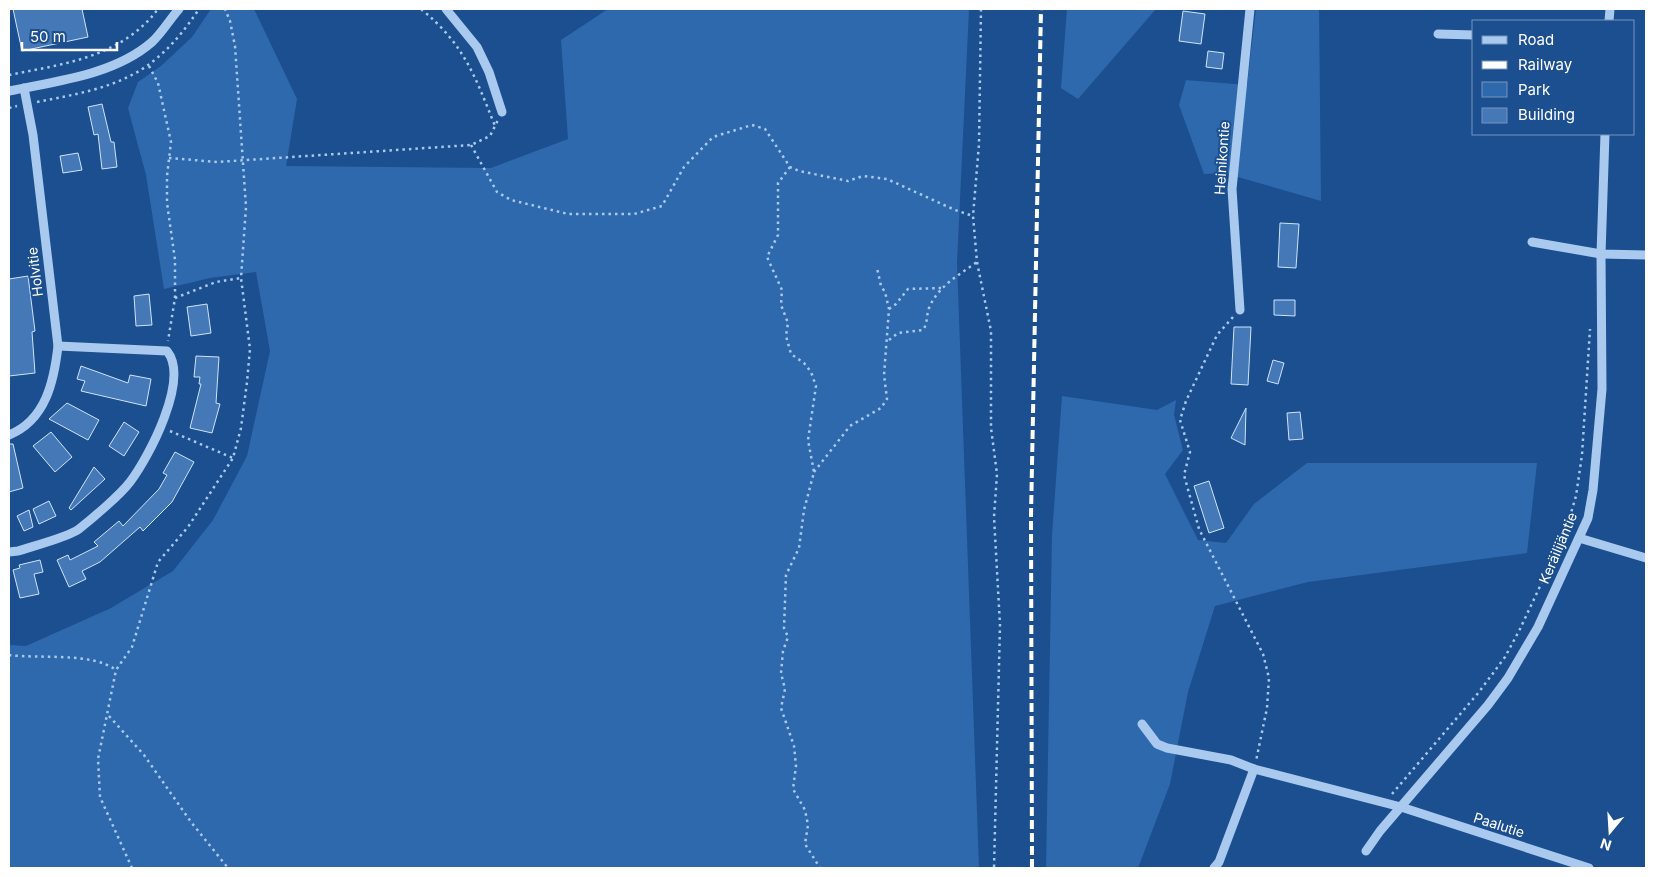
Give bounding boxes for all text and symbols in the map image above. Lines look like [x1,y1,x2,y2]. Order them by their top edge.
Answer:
scale bar [22,20,118,52]
legend [1472,20,1635,135]
text: 50 m [30,27,66,46]
text: Road [1518,30,1554,49]
text: Railway [1518,55,1573,74]
text: Park [1518,80,1551,99]
text: Building [1518,105,1575,124]
street label: Heinikontie [1210,121,1233,195]
street label: Holvitie [23,246,46,298]
street label: Keräilijäntie [1535,510,1580,586]
north arrow [1585,807,1635,857]
street label: Paalutie [1472,808,1527,841]
text: N [1598,835,1614,855]

